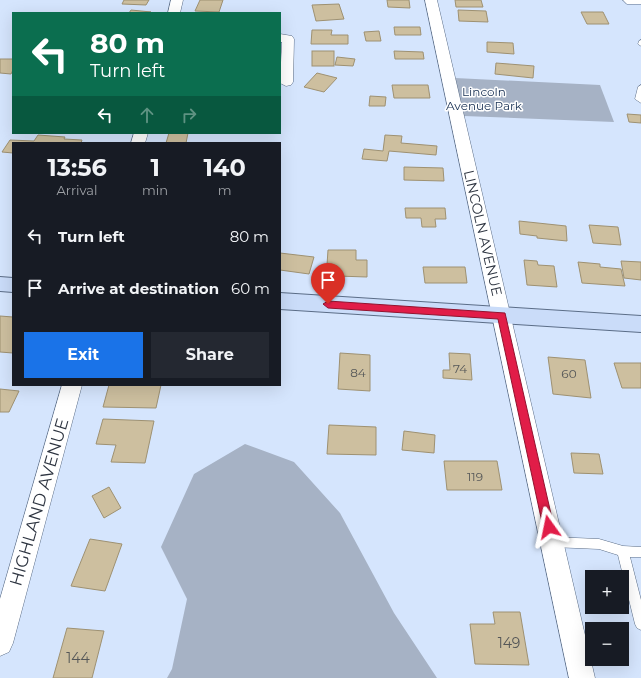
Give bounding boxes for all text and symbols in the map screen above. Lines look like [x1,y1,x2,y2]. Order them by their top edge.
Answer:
text: 80 m [90,26,165,60]
icon: left [24,28,76,80]
text: Turn left [90,60,165,82]
park label: Lincoln Avenue Park [446,84,523,113]
icon: left [94,104,116,126]
icon: ahead [136,104,158,126]
icon: right [178,104,200,126]
text: 13:56 [47,153,107,182]
text: 1 [150,153,160,182]
text: 140 [203,153,246,182]
street label: LINCOLN AVENUE [460,168,506,298]
text: Arrival [57,182,98,198]
text: min [142,182,168,198]
text: m [218,182,231,198]
icon: left [24,225,46,247]
text: Turn left [58,227,125,246]
text: 80 m [230,227,269,246]
pin [311,263,345,304]
icon: arrive [317,269,339,291]
icon: arrive [24,277,46,299]
text: Arrive at destination [58,279,219,298]
text: 60 m [231,279,270,298]
button: Exit [24,332,143,378]
button: Share [151,332,269,378]
house number: 74 [453,361,467,376]
house number: 84 [350,365,366,380]
house number: 60 [561,366,577,381]
street label: HIGHLAND AVENUE [5,416,73,588]
house number: 119 [467,469,483,484]
position arrow [528,506,570,548]
map controls [585,570,629,666]
button: + [585,570,629,614]
button: − [585,622,629,666]
house number: 149 [498,634,520,652]
house number: 144 [66,649,91,667]

